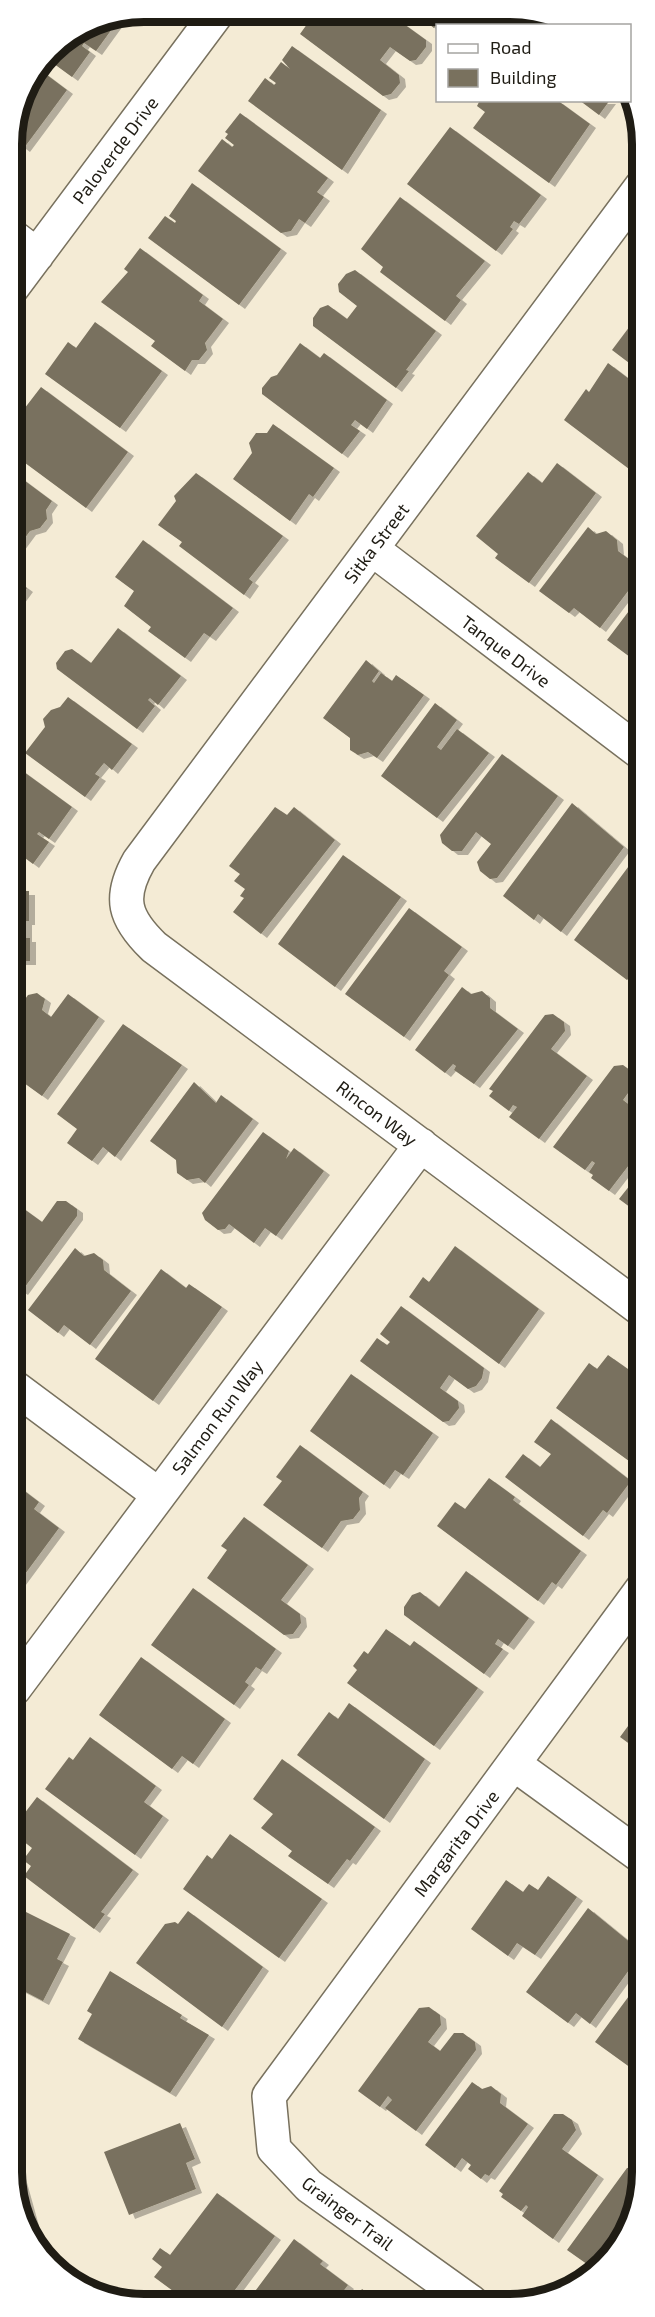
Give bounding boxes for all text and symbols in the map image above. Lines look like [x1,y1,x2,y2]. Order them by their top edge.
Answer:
legend [436,24,631,102]
text: Road [490,36,531,58]
text: Building [490,66,557,88]
street label: Paloverde Drive [67,92,163,208]
street label: Sitka Street [339,499,413,587]
street label: Tanque Drive [457,610,555,692]
street label: Rincon Way [332,1076,422,1151]
street label: Salmon Run Way [167,1355,267,1479]
street label: Margarita Drive [409,1785,503,1901]
street label: Grainger Trail [298,2171,399,2255]

